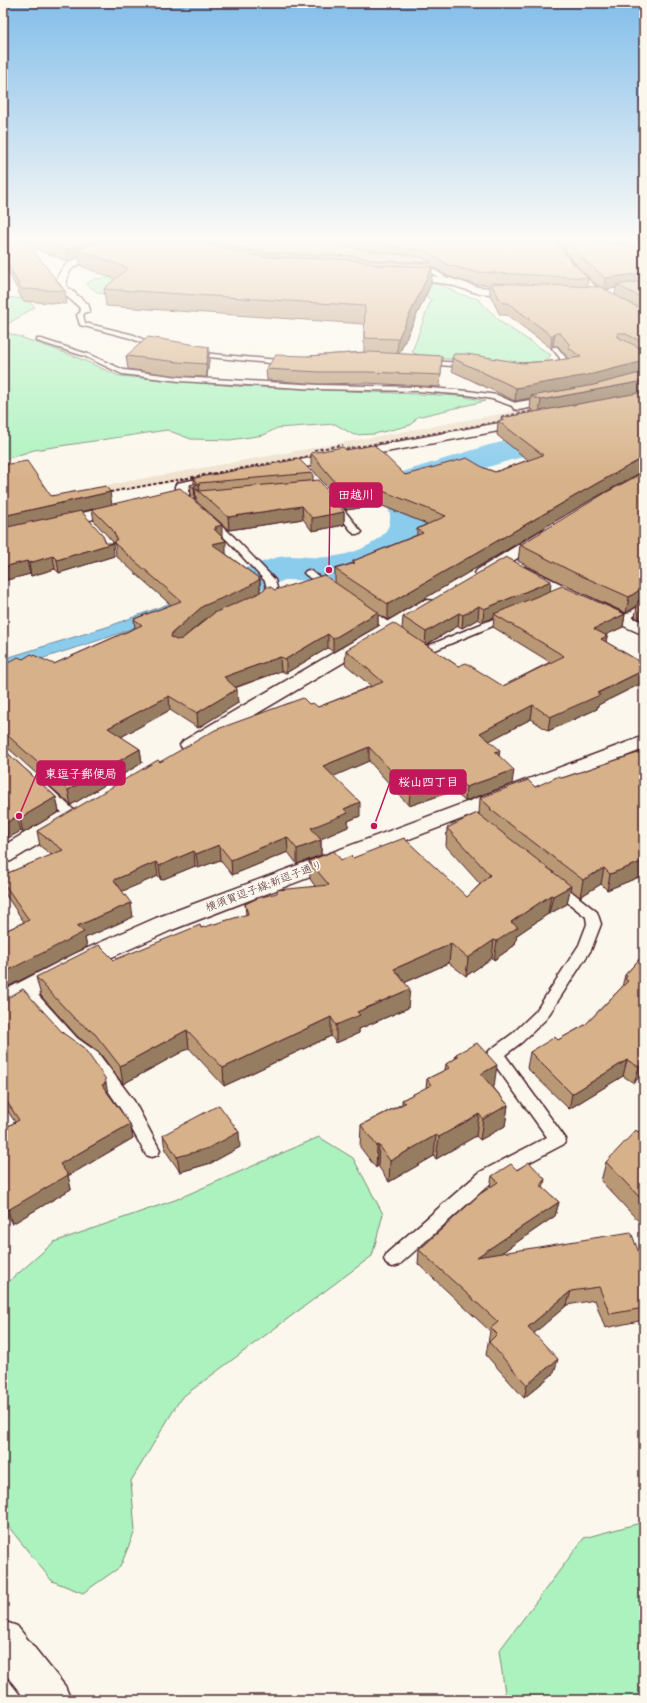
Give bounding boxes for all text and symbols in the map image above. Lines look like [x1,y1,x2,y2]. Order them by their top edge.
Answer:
callout: 田越川 [330,483,382,507]
text: 田越川 [338,488,374,503]
callout: 東逗子郵便局 [37,761,125,785]
text: 東逗子郵便局 [45,767,117,782]
callout: 桜山四丁目 [390,770,466,794]
text: 桜山四丁目 [398,775,458,790]
street label: 横須賀逗子線;新逗子通り [204,858,324,914]

